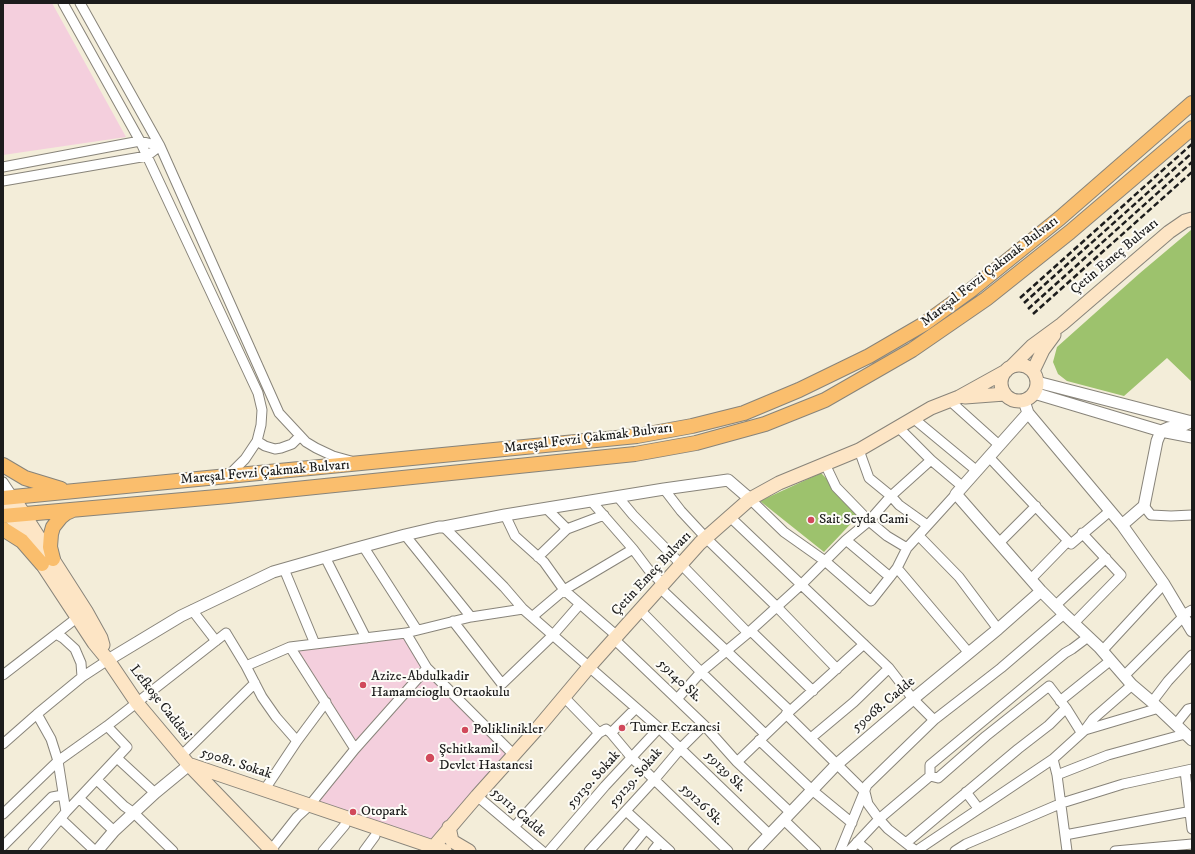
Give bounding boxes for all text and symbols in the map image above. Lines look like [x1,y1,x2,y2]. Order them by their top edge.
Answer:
street label: Mareşal Fevzi Çakmak Bulvarı [918,213,1062,331]
street label: Çetin Emeç Bulvarı [1068,215,1162,299]
street label: Mareşal Fevzi Çakmak Bulvarı [503,420,673,458]
street label: Mareşal Fevzi Çakmak Bulvarı [180,457,350,489]
place label: Sait Seyda Cami [819,512,908,528]
marker: Sait Seyda Cami [806,515,816,525]
street label: Çetin Emeç Bulvarı [609,528,695,620]
street label: 59140 Sk. [653,656,705,706]
street label: Lefkoşe Caddesi [125,662,195,744]
place label: Azize-Abdulkadir Hamamcioglu Ortaokulu [371,669,510,702]
street label: 59068. Cadde [849,674,919,736]
marker: Azize-Abdulkadir Hamamcioglu Ortaokulu [358,680,368,690]
place label: Tumer Eczanesi [630,720,720,736]
place label: Poliklinikler [473,722,543,738]
marker: Tumer Eczanesi [617,723,627,733]
marker: Poliklinikler [460,725,470,735]
place label: Şehitkamil Devlet Hastanesi [439,742,533,774]
street label: 59081. Sokak [198,745,274,783]
street label: 59129. Sokak [606,745,666,811]
street label: 59130. Sokak [564,748,624,812]
street label: 59139 Sk. [701,748,749,796]
marker: Şehitkamil Devlet Hastanesi [424,752,436,764]
street label: 59126 Sk. [676,780,726,830]
street label: 59113 Cadde [487,785,549,841]
place label: Otopark [361,804,407,820]
marker: Otopark [348,807,358,817]

